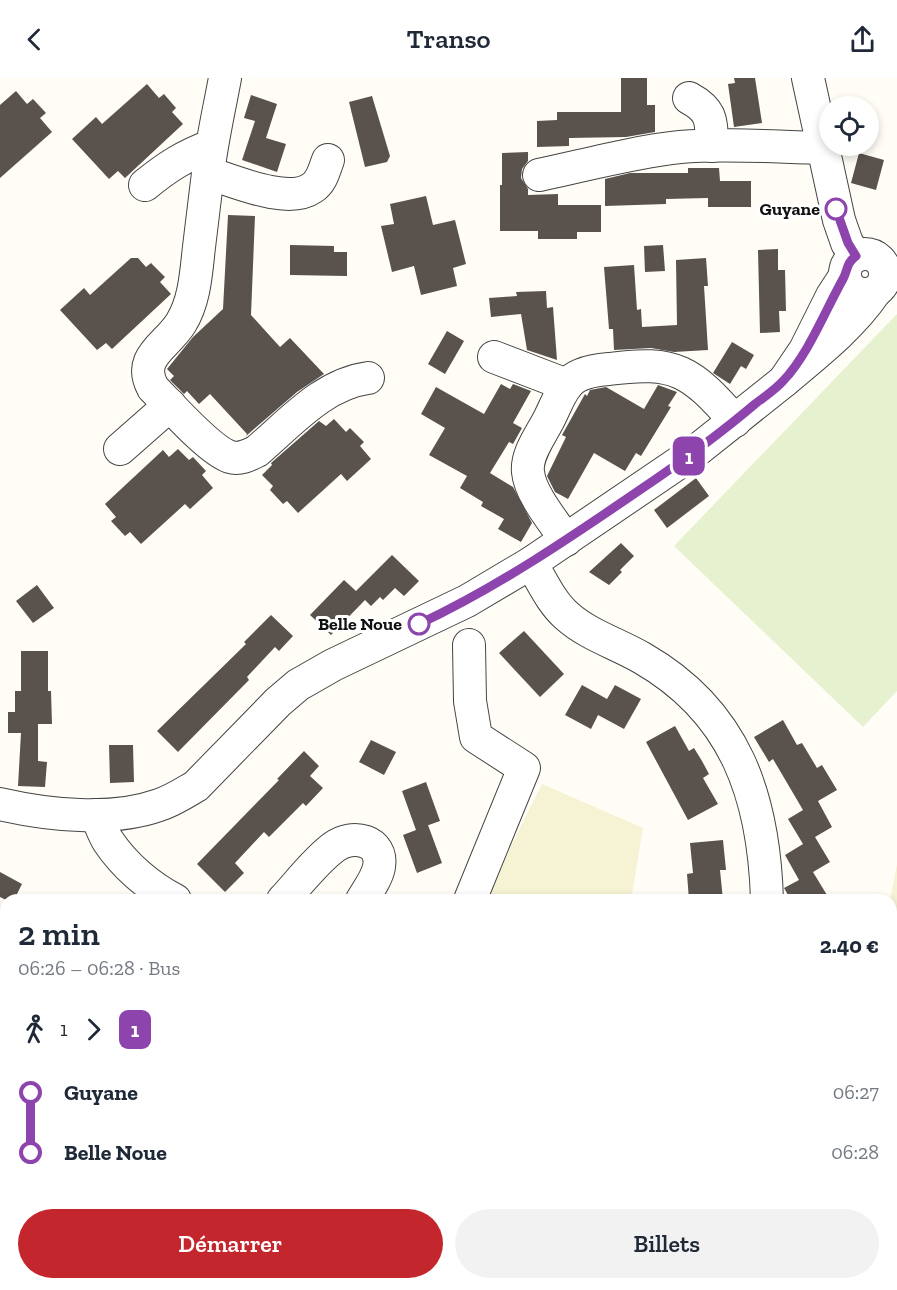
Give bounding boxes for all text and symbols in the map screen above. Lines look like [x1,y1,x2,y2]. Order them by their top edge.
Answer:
icon: back [18,23,51,56]
text: Transo [406,23,491,55]
icon: share [846,23,879,56]
map controls [819,96,879,156]
button: locate [819,96,879,156]
place label: Guyane [759,198,820,220]
marker: Guyane [825,198,847,220]
line badge: 1 [670,436,708,476]
text: 1 [685,444,693,469]
place label: Belle Noue [318,613,402,635]
marker: Belle Noue [408,613,430,635]
text: 2 min [18,914,100,953]
text: 2.40 € [820,932,879,959]
text: 06:26 – 06:28 · Bus [18,956,180,980]
icon: walk [18,1013,51,1046]
icon: forward [77,1013,110,1046]
text: 1 [60,1017,68,1041]
text: 1 [131,1017,139,1042]
text: Guyane [64,1079,138,1106]
text: 06:27 [833,1080,879,1104]
text: Belle Noue [64,1139,167,1166]
text: 06:28 [831,1140,879,1164]
button: Démarrer [18,1209,443,1278]
button: Billets [455,1209,879,1278]

